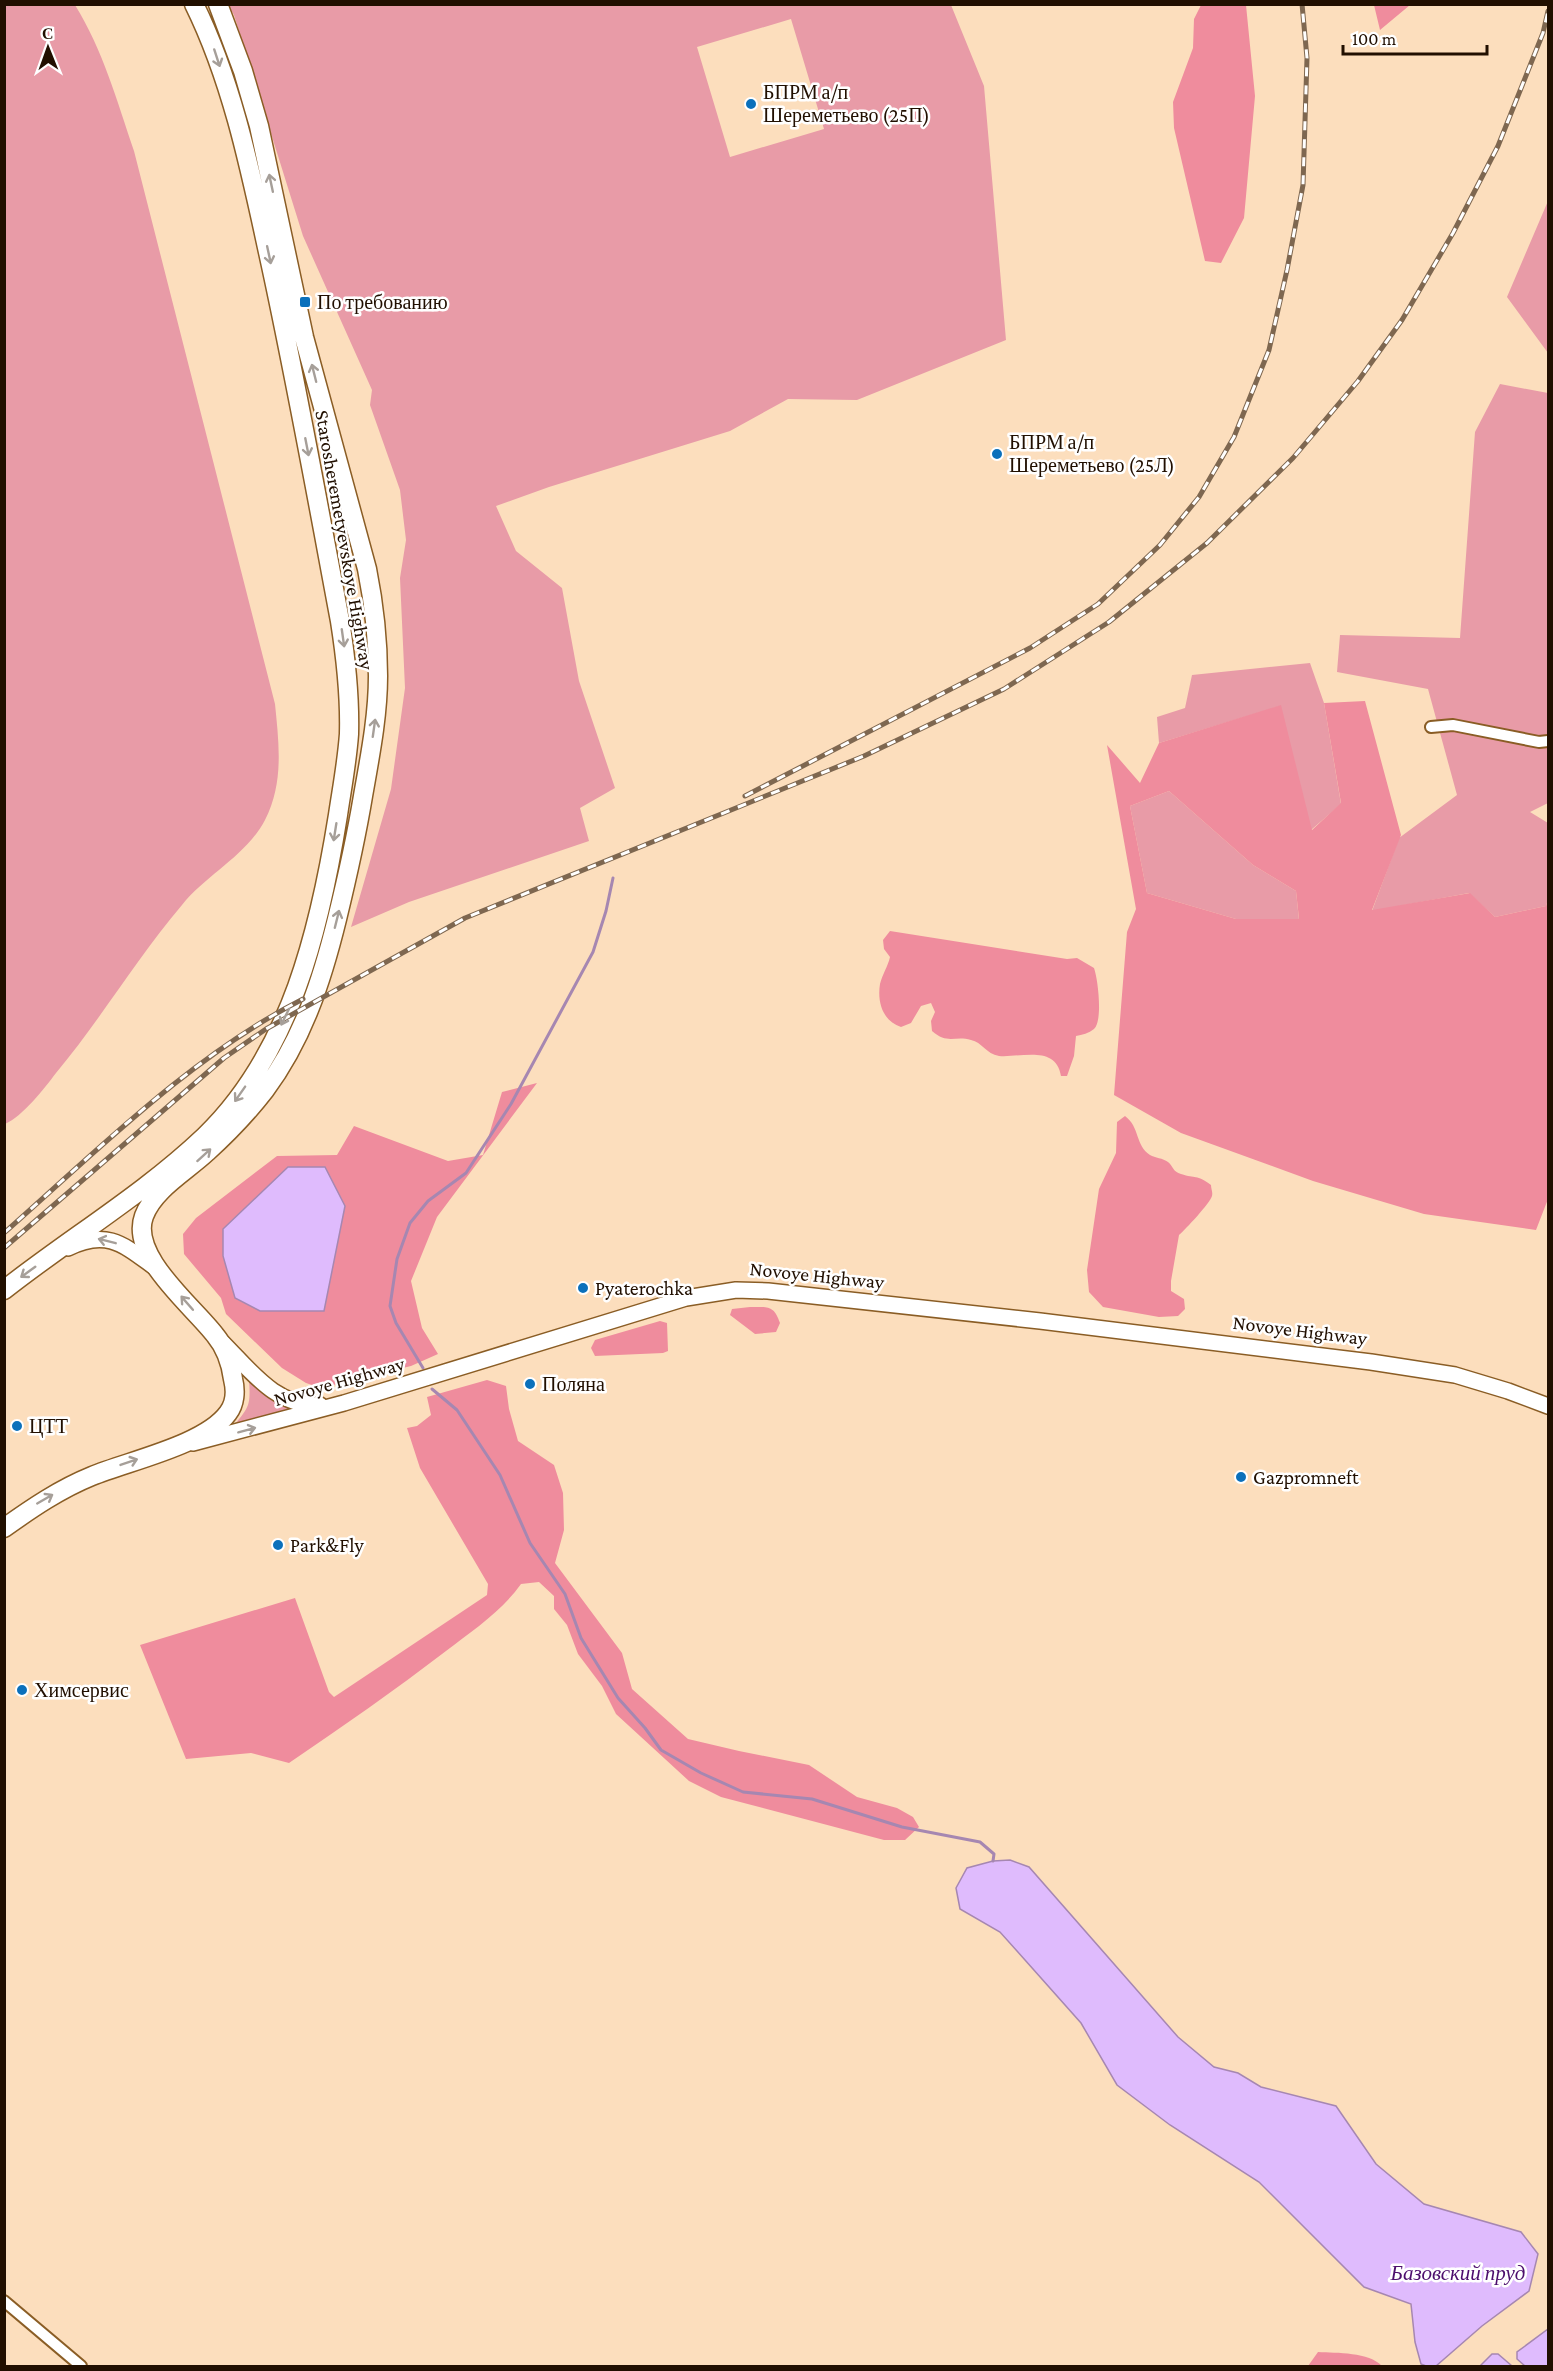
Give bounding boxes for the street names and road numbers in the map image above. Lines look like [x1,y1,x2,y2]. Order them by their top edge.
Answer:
street label: Starosheremetyevskoye Highway [310,408,379,672]
street label: Novoye Highway [749,1257,886,1294]
street label: Novoye Highway [1231,1311,1369,1350]
street label: Novoye Highway [271,1352,408,1411]

